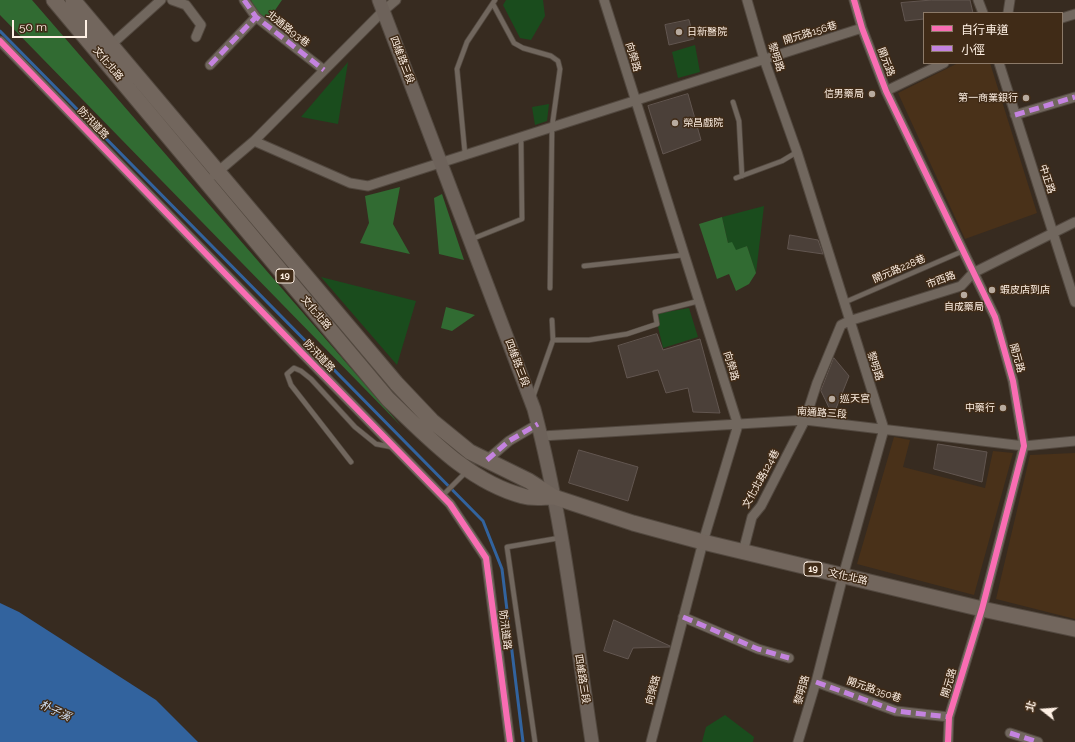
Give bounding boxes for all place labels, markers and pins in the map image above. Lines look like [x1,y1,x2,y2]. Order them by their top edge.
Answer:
place label: 日新醫院 [687,26,727,38]
marker: 日新醫院 [674,27,684,37]
place label: 信男藥局 [824,88,864,100]
marker: 信男藥局 [867,89,877,99]
place label: 第一商業銀行 [958,92,1018,104]
marker: 第一商業銀行 [1021,93,1031,103]
place label: 榮昌戲院 [683,117,723,129]
marker: 榮昌戲院 [670,118,680,128]
place label: 蝦皮店到店 [1000,284,1050,296]
marker: 蝦皮店到店 [987,285,997,295]
marker: 自成藥局 [959,290,969,300]
place label: 自成藥局 [944,301,984,313]
place label: 巡天宮 [840,393,870,405]
marker: 巡天宮 [827,394,837,404]
place label: 中藥行 [965,402,995,414]
marker: 中藥行 [998,403,1008,413]

